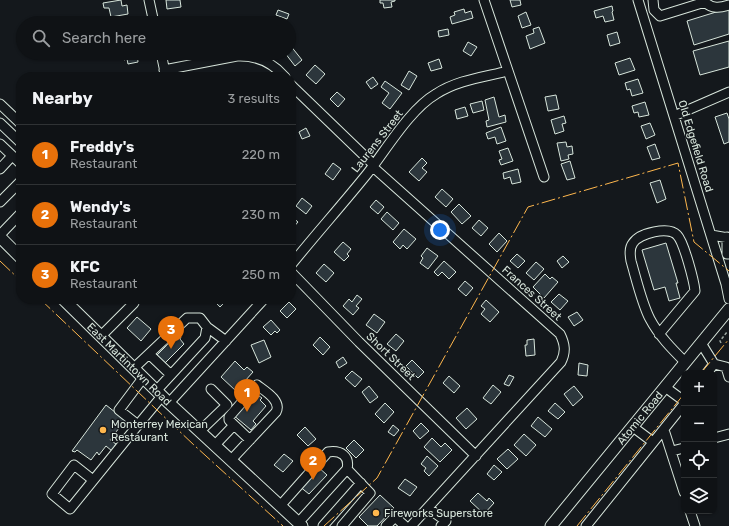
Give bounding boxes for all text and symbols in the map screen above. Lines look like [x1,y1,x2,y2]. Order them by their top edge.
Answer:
search box [16,16,296,60]
icon: search [30,27,52,49]
text: Search here [62,29,146,47]
text: Nearby [32,88,93,108]
text: 3 results [228,91,280,106]
street label: Old Edgefield Road [675,99,716,194]
street label: Laurens Street [349,107,406,175]
text: Freddy's [70,138,134,156]
text: 1 [42,147,48,162]
text: 220 m [242,147,280,162]
text: Restaurant [70,156,137,171]
text: Wendy's [70,198,131,216]
text: 2 [41,207,49,222]
text: 230 m [242,207,280,222]
text: Restaurant [70,216,137,231]
your location [430,220,450,240]
text: KFC [70,258,100,276]
street label: Frances Street [499,263,565,324]
text: 3 [41,267,49,282]
text: 250 m [242,267,280,282]
text: Restaurant [70,276,137,291]
pin: 3 [158,316,184,349]
street label: East Martintown Road [84,320,174,409]
street label: Short Street [364,330,418,383]
map controls [681,370,717,514]
button: + [681,370,717,406]
pin: 1 [234,379,260,412]
street label: Atomic Road [615,389,666,447]
button: − [681,406,717,442]
place label: Monterrey Mexican Restaurant [111,418,208,444]
marker: Monterrey Mexican Restaurant [98,425,108,435]
button: locate [681,442,717,478]
pin: 2 [300,447,326,480]
button: layers [681,478,717,514]
place label: Fireworks Superstore [384,507,493,520]
marker: Fireworks Superstore [371,508,381,518]

